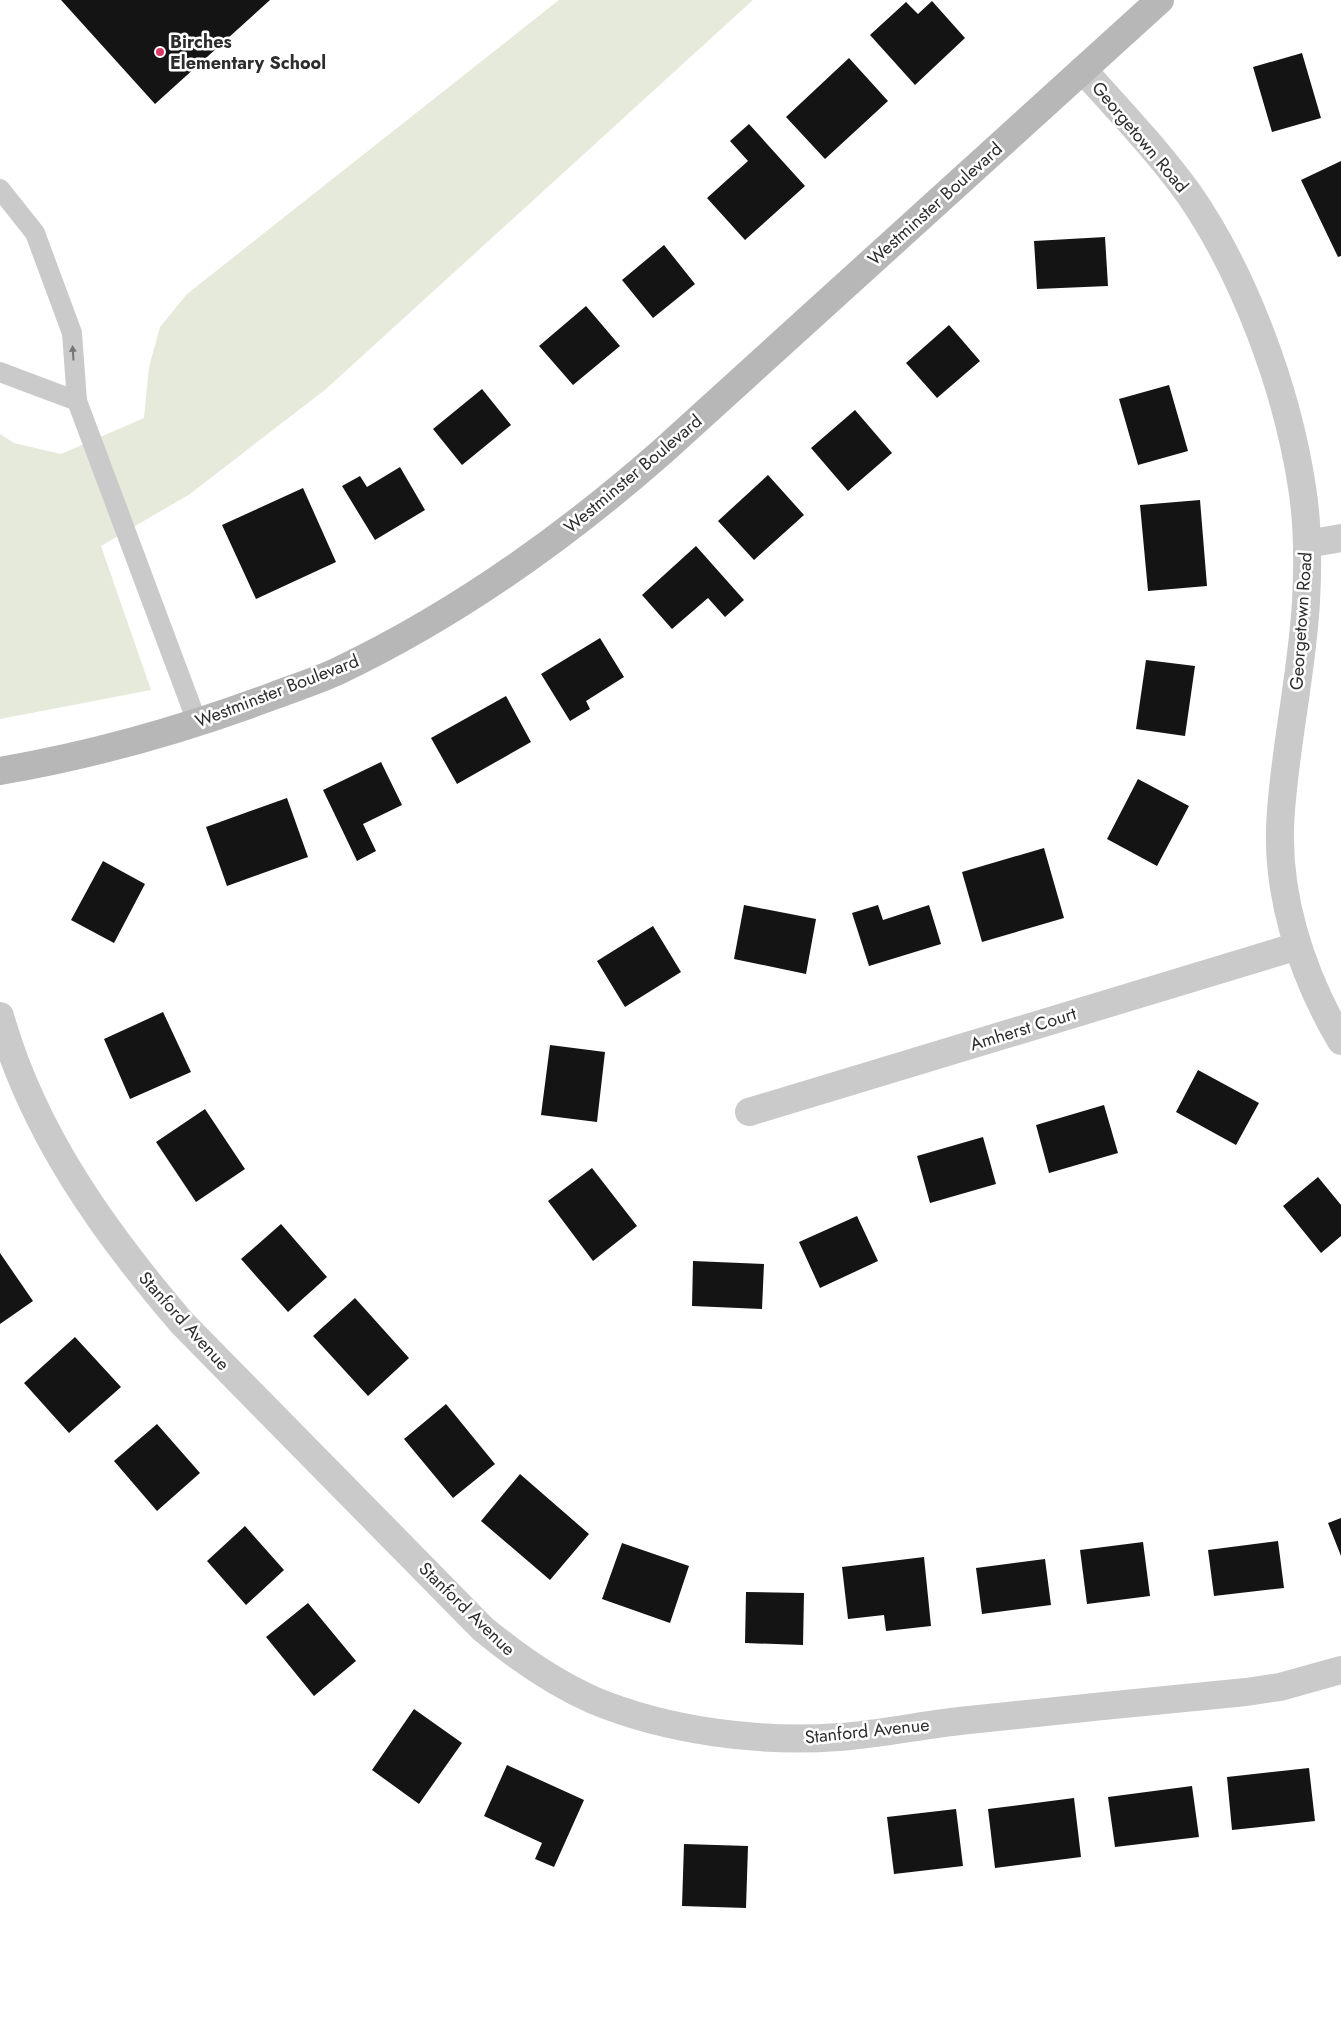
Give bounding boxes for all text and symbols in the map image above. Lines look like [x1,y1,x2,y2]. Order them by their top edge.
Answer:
place label: Birches Elementary School [170,29,326,76]
marker: Birches Elementary School [154,46,166,58]
street label: Georgetown Road [1086,76,1194,198]
street label: Westminster Boulevard [862,136,1008,272]
one-way arrow [69,345,77,361]
street label: Westminster Boulevard [558,408,708,540]
street label: Georgetown Road [1283,551,1319,691]
street label: Westminster Boulevard [191,648,363,734]
street label: Amherst Court [967,1000,1080,1057]
street label: Stanford Avenue [132,1266,236,1376]
street label: Stanford Avenue [413,1556,521,1662]
street label: Stanford Avenue [803,1712,931,1750]

